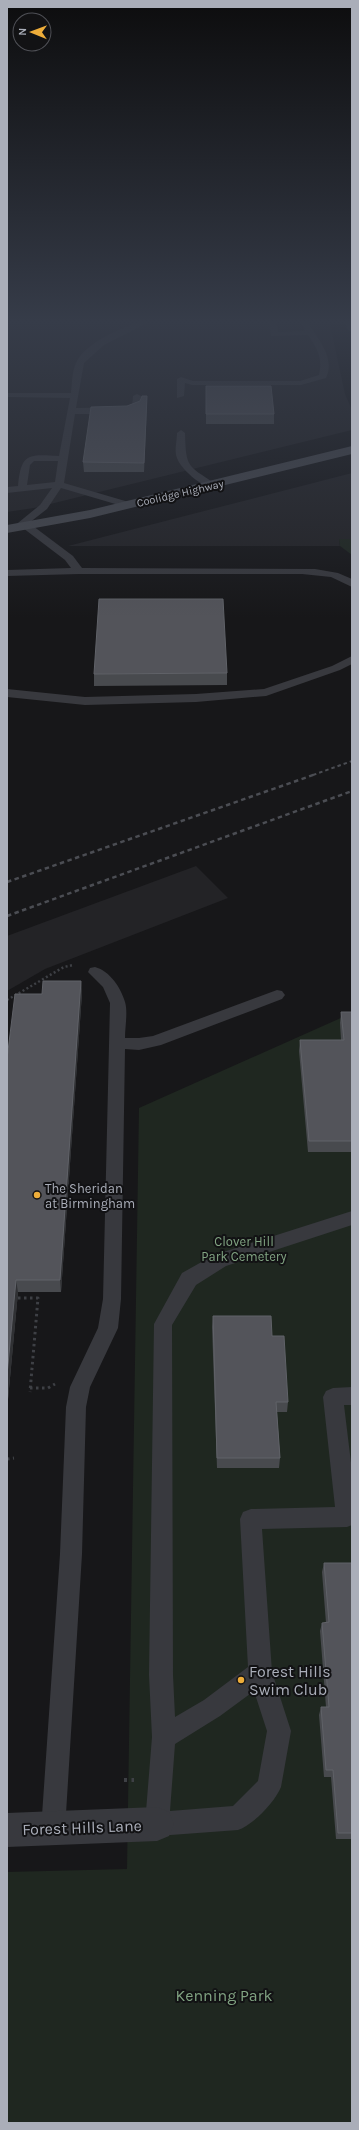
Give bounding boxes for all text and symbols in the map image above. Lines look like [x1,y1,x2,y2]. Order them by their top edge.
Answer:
north arrow [12,12,52,52]
text: N [16,28,29,36]
street label: Coolidge Highway [135,477,225,510]
place label: The Sheridan at Birmingham [45,1181,135,1211]
marker: The Sheridan at Birmingham [32,1190,42,1200]
park label: Clover Hill Park Cemetery [201,1234,287,1264]
place label: Forest Hills Swim Club [249,1662,331,1699]
marker: Forest Hills Swim Club [236,1675,246,1685]
street label: Forest Hills Lane [22,1816,142,1839]
park label: Kenning Park [176,1986,272,2005]

